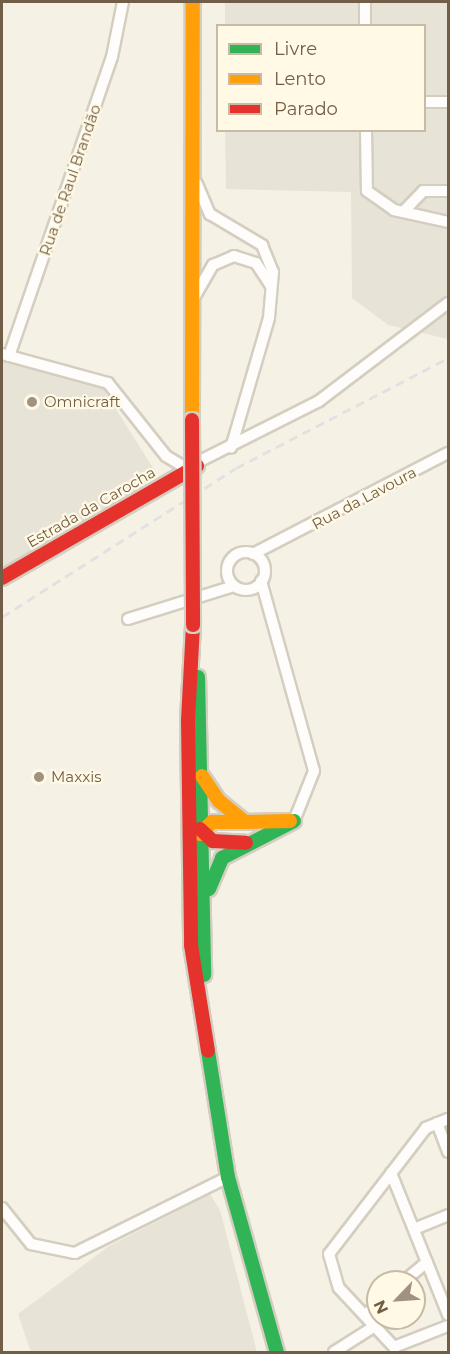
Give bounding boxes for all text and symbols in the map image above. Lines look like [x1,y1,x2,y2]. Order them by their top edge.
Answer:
legend [216,24,426,132]
text: Livre [274,38,317,60]
text: Lento [274,68,326,90]
text: Parado [274,98,338,120]
street label: Rua de Raul Brandão [36,102,104,258]
place label: Omnicraft [44,393,121,411]
marker: Omnicraft [25,395,39,409]
street label: Estrada da Carocha [24,463,158,551]
street label: Rua da Lavoura [309,463,419,533]
place label: Maxxis [51,768,102,786]
marker: Maxxis [32,770,46,784]
north arrow [366,1270,426,1330]
text: N [370,1297,392,1317]

